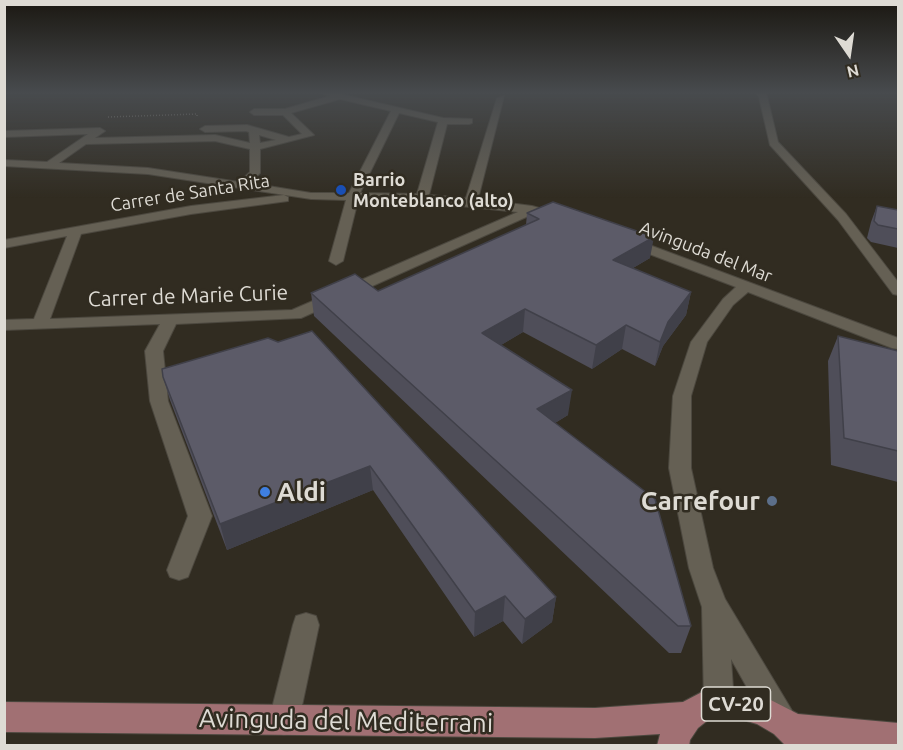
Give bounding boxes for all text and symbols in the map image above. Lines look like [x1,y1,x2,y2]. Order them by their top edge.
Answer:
north arrow [819,24,879,84]
text: N [845,61,861,82]
place label: Barrio Monteblanco (alto) [353,169,514,212]
street label: Carrer de Santa Rita [109,170,271,216]
marker: Barrio Monteblanco (alto) [334,183,348,197]
street label: Avinguda del Mar [637,217,775,287]
street label: Carrer de Marie Curie [87,280,289,312]
place label: Aldi [277,476,326,508]
marker: Aldi [258,485,272,499]
place label: Carrefour [641,485,760,517]
marker: Carrefour [765,494,779,508]
road number: CV-20 [702,687,771,721]
street label: Avinguda del Mediterrani [199,703,493,739]

